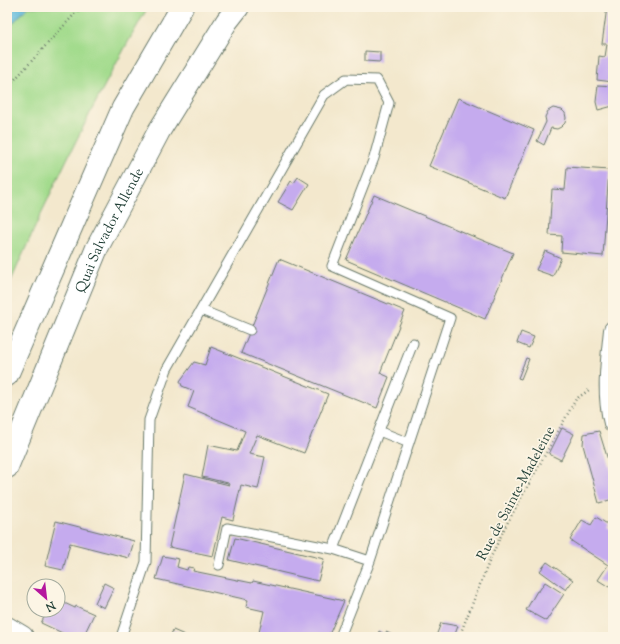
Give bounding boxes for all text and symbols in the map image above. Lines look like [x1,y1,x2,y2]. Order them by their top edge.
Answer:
street label: Quai Salvador Allende [72,165,150,296]
street label: Rue de Sainte-Madeleine [473,423,561,565]
north arrow [26,578,66,618]
text: N [42,596,59,615]

